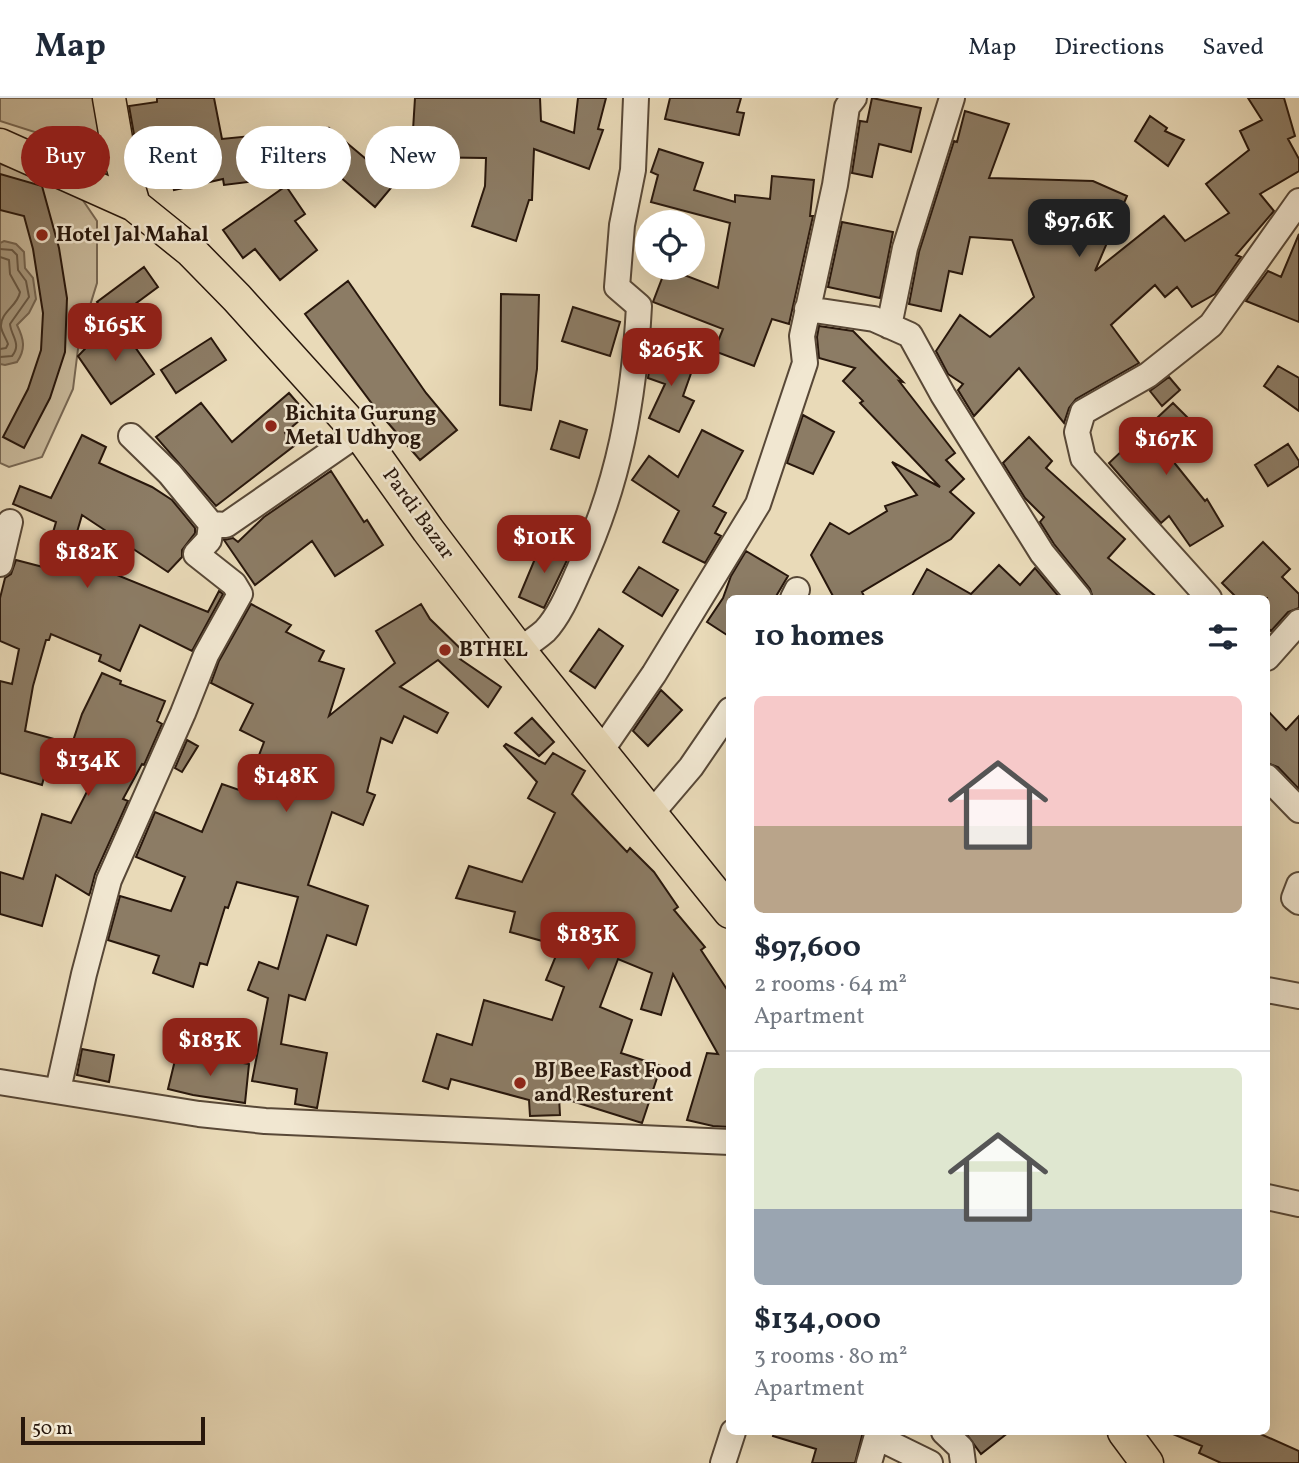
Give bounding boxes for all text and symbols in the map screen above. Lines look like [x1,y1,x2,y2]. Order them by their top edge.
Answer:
text: Map [35,25,106,71]
text: Map [968,31,1016,65]
text: Directions [1054,31,1164,65]
text: Saved [1202,31,1264,65]
chip: Buy [21,126,110,189]
chip: Rent [124,126,222,189]
chip: Filters [236,126,351,189]
chip: New [365,126,460,189]
pin: $97.6K [1022,200,1136,259]
text: $97.6K [1044,206,1114,238]
map controls [635,210,705,280]
button: locate [635,210,705,280]
place label: Hotel Jal Mahal [56,221,209,250]
marker: Hotel Jal Mahal [34,227,50,243]
pin: $165K [66,303,164,363]
text: $165K [84,310,146,342]
pin: $265K [622,328,720,388]
text: $265K [638,335,704,367]
place label: Bichita Gurung Metal Udhyog [285,400,436,453]
marker: Bichita Gurung Metal Udhyog [263,418,279,434]
pin: $167K [1117,418,1215,477]
text: $167K [1135,424,1197,456]
street label: Pardi Bazar [375,462,461,566]
pin: $101K [495,516,593,575]
text: $101K [513,522,575,554]
pin: $182K [38,531,136,590]
text: $182K [56,537,119,569]
text: 10 homes [754,616,884,658]
icon: filters [1204,618,1242,656]
place label: BTHEL [459,636,528,665]
marker: BTHEL [437,642,453,658]
pin: $134K [39,738,137,798]
icon: home [935,742,1061,868]
text: $134K [56,745,120,777]
pin: $148K [237,754,335,814]
text: $148K [254,761,319,793]
pin: $183K [539,912,637,972]
text: $183K [557,919,620,951]
text: $97,600 [754,927,861,969]
text: 2 rooms · 64 m² [754,969,907,1001]
text: Apartment [754,1001,865,1033]
pin: $183K [161,1018,259,1078]
text: $183K [179,1025,242,1057]
place label: BJ Bee Fast Food and Resturent [534,1057,692,1110]
marker: BJ Bee Fast Food and Resturent [512,1075,528,1091]
icon: home [935,1114,1061,1240]
text: $134,000 [754,1299,881,1341]
text: 3 rooms · 80 m² [754,1341,907,1373]
text: Apartment [754,1373,865,1405]
scale bar [21,1414,205,1446]
text: 50 m [32,1416,73,1442]

